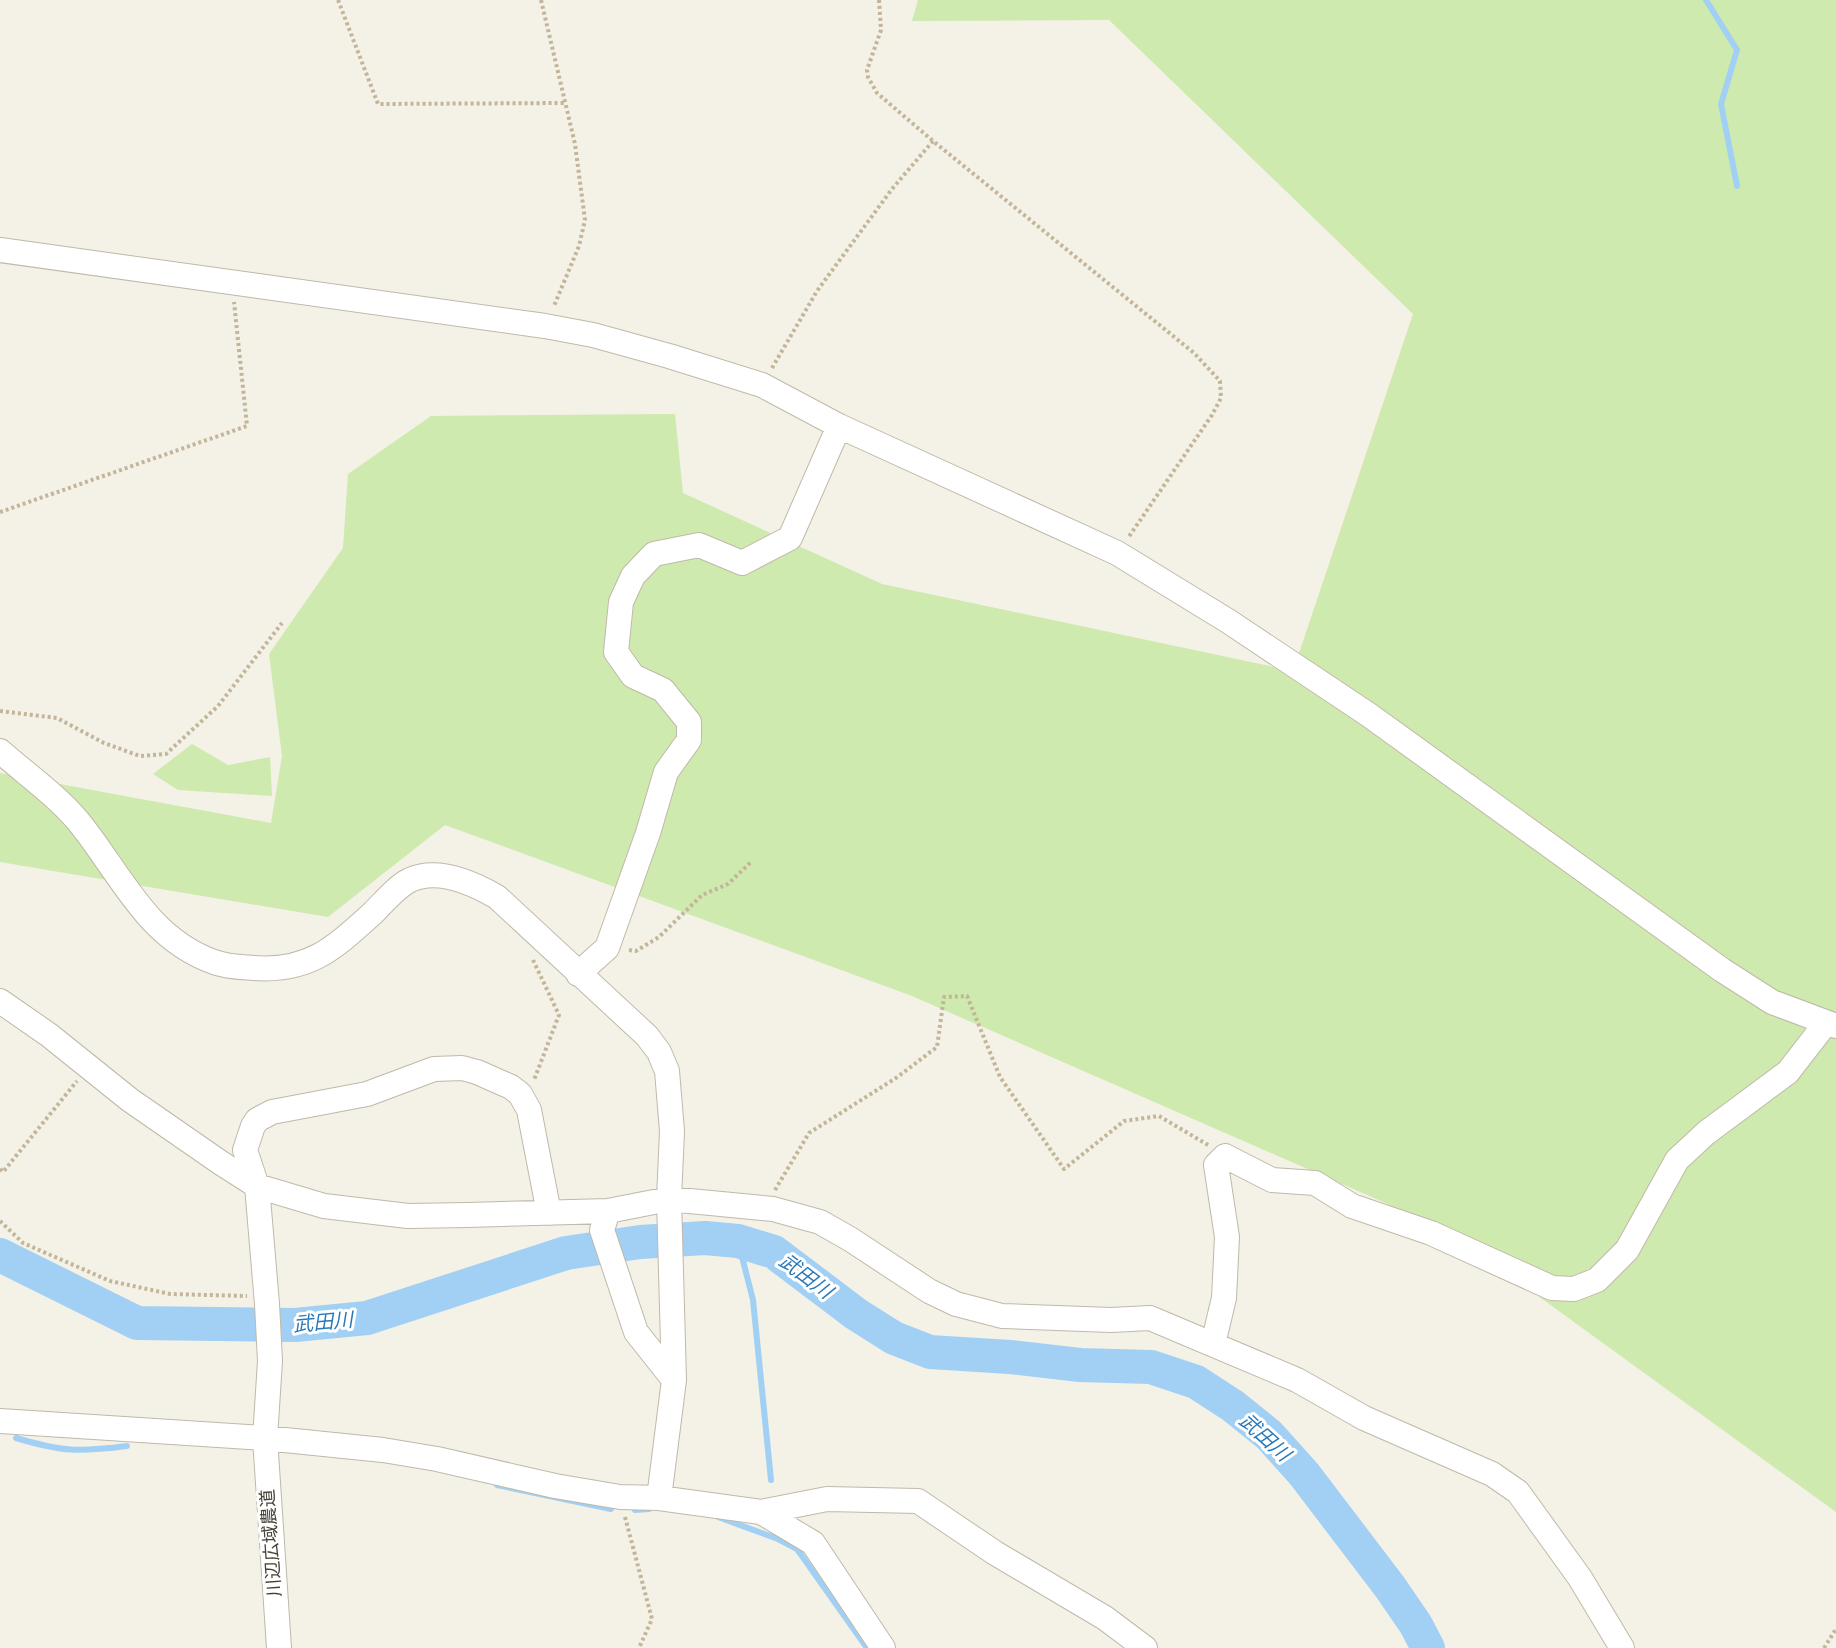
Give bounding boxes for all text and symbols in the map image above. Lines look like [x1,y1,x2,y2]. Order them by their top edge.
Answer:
water label: 武田川 [774,1248,839,1306]
water label: 武田川 [292,1306,356,1338]
water label: 武田川 [1234,1407,1297,1468]
street label: 川辺広域農道 [255,1488,286,1598]

